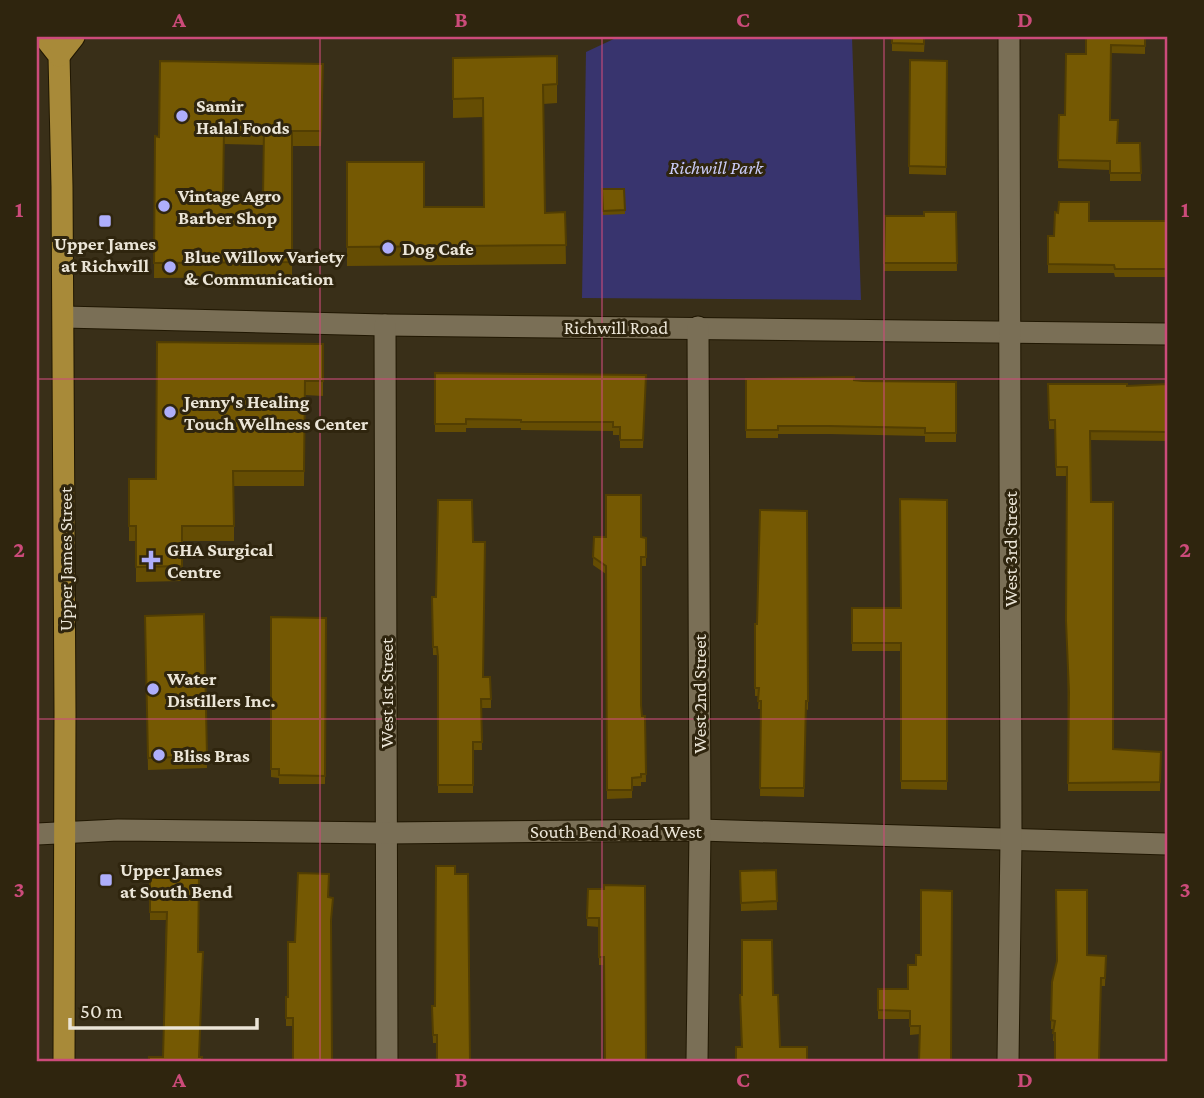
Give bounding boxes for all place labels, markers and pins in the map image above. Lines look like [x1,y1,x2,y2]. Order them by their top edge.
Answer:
place label: Samir Halal Foods [196,95,290,138]
marker: Samir Halal Foods [174,108,190,124]
place label: Vintage Agro Barber Shop [177,185,281,228]
marker: Vintage Agro Barber Shop [156,198,172,214]
marker: Upper James at Richwill [97,213,113,229]
place label: Upper James at Richwill [54,233,156,276]
place label: Dog Cafe [402,238,474,259]
marker: Dog Cafe [380,240,396,256]
place label: Blue Willow Variety & Communication [184,246,345,289]
marker: Blue Willow Variety & Communication [162,259,178,275]
place label: Jenny's Healing Touch Wellness Center [182,391,369,434]
marker: Jenny's Healing Touch Wellness Center [162,404,178,420]
place label: GHA Surgical Centre [167,539,274,582]
marker: GHA Surgical Centre [141,550,161,570]
place label: Water Distillers Inc. [166,668,276,711]
marker: Water Distillers Inc. [145,681,161,697]
place label: Bliss Bras [173,745,250,766]
marker: Bliss Bras [151,747,167,763]
place label: Upper James at South Bend [120,859,233,902]
marker: Upper James at South Bend [98,872,114,888]

